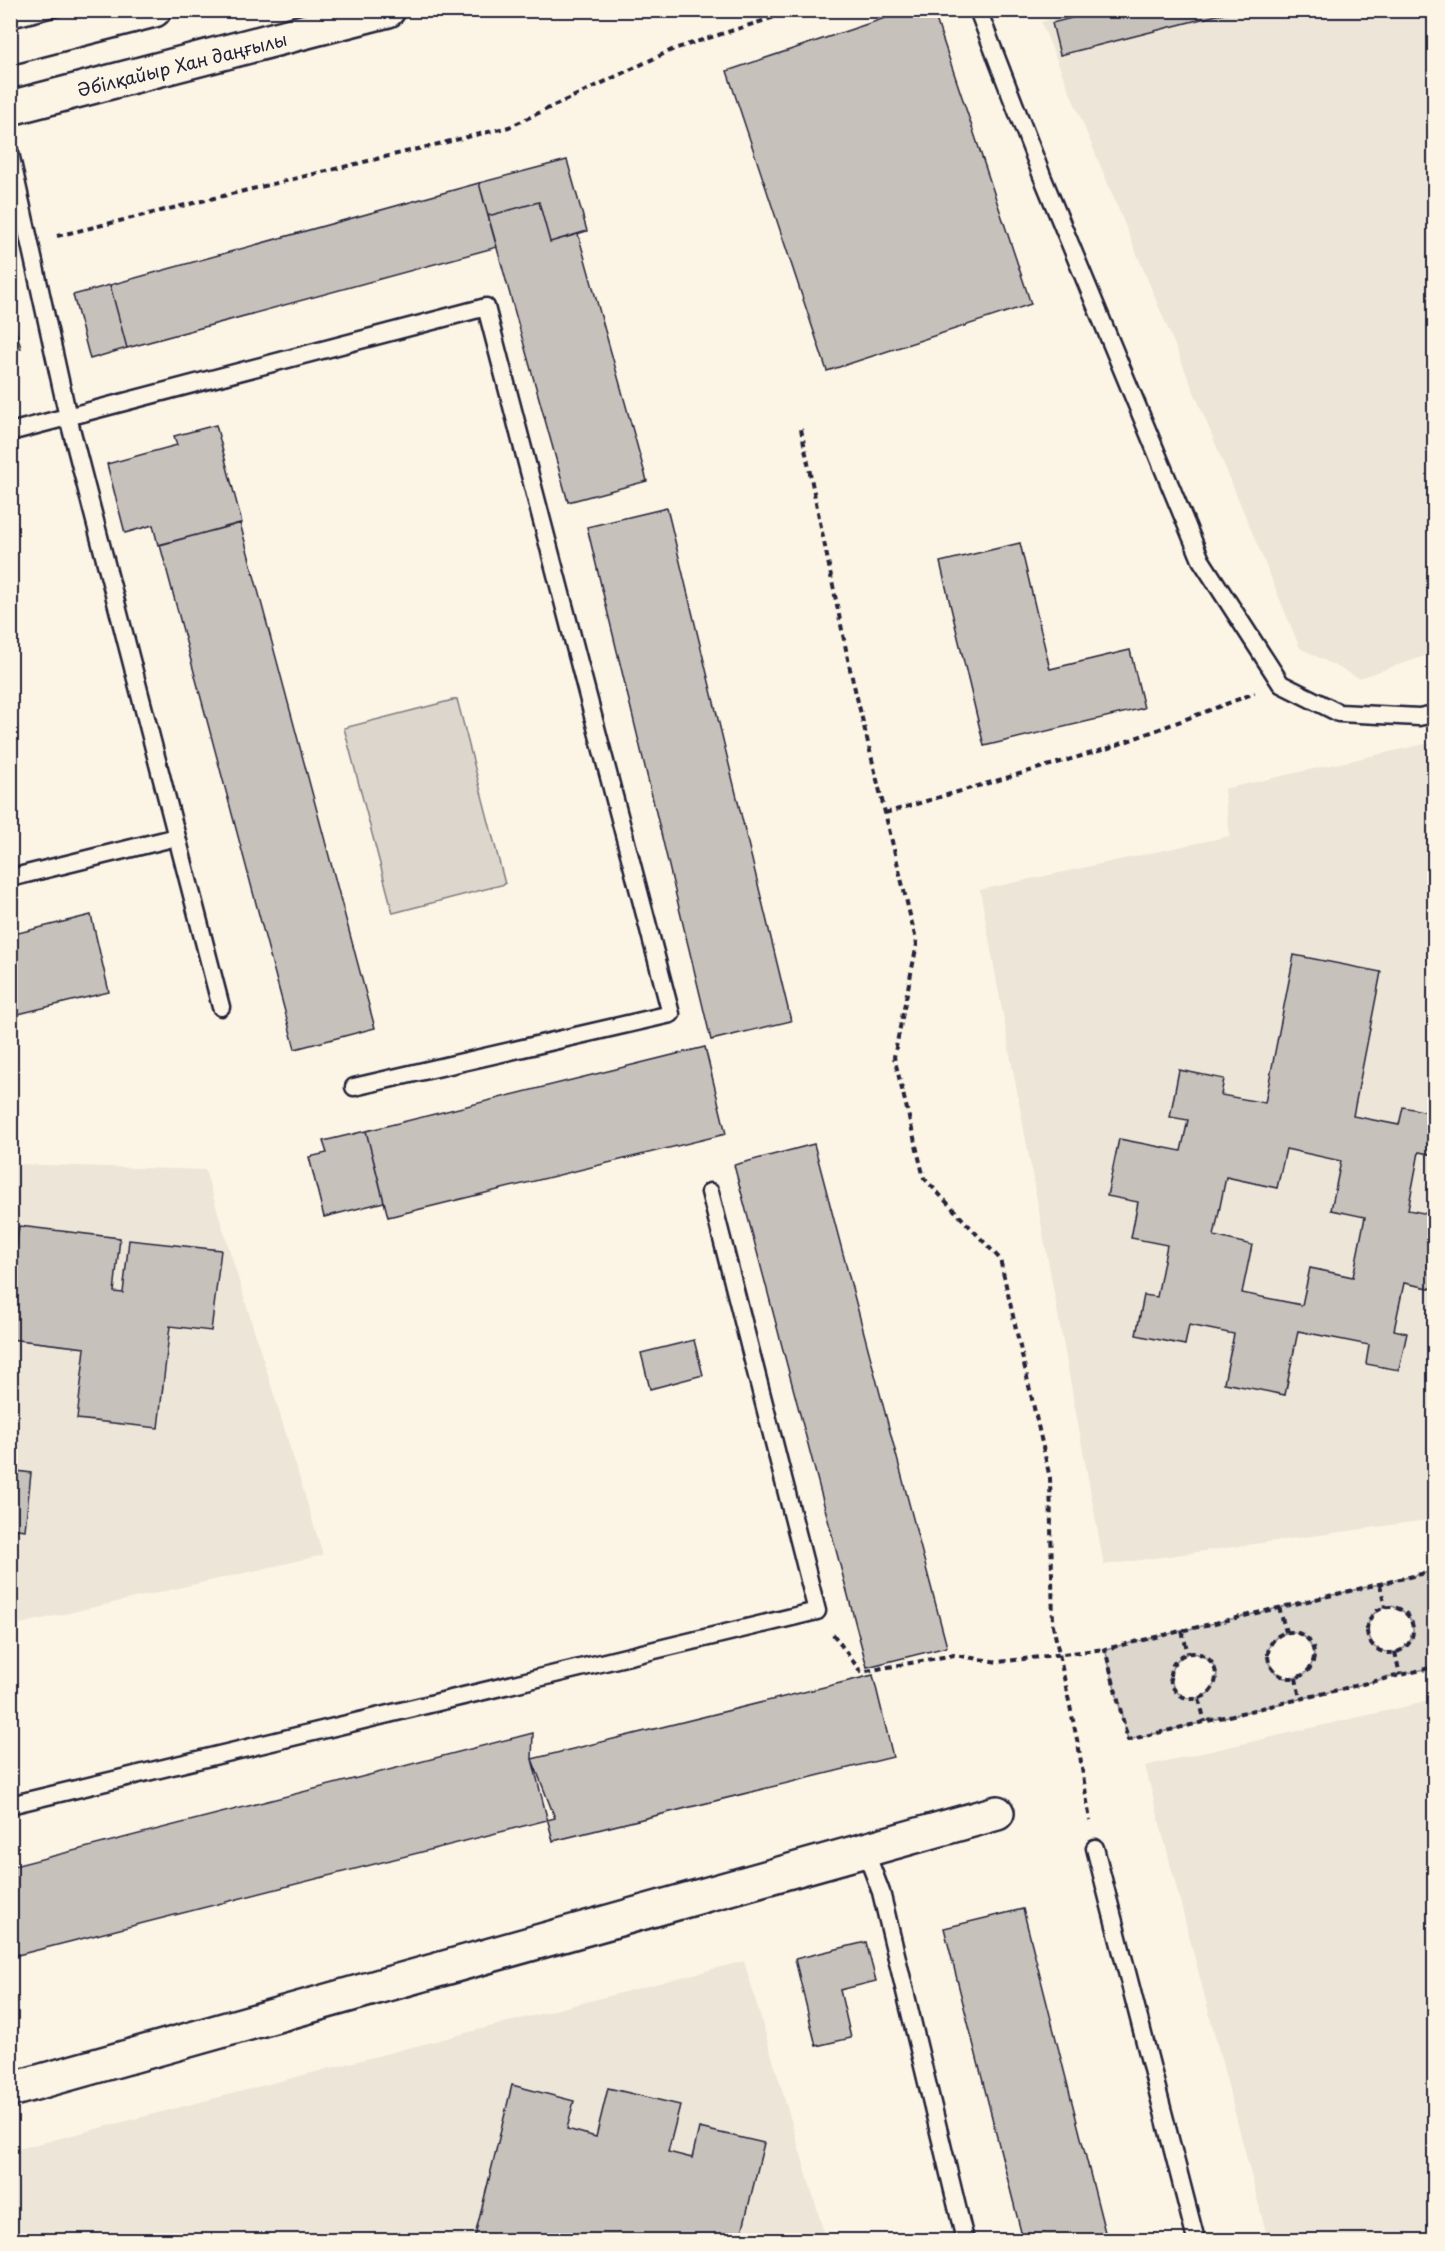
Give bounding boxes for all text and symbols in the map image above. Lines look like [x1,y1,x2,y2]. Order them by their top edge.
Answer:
street label: Әбілқайыр Хан даңғылы [74,25,290,103]

